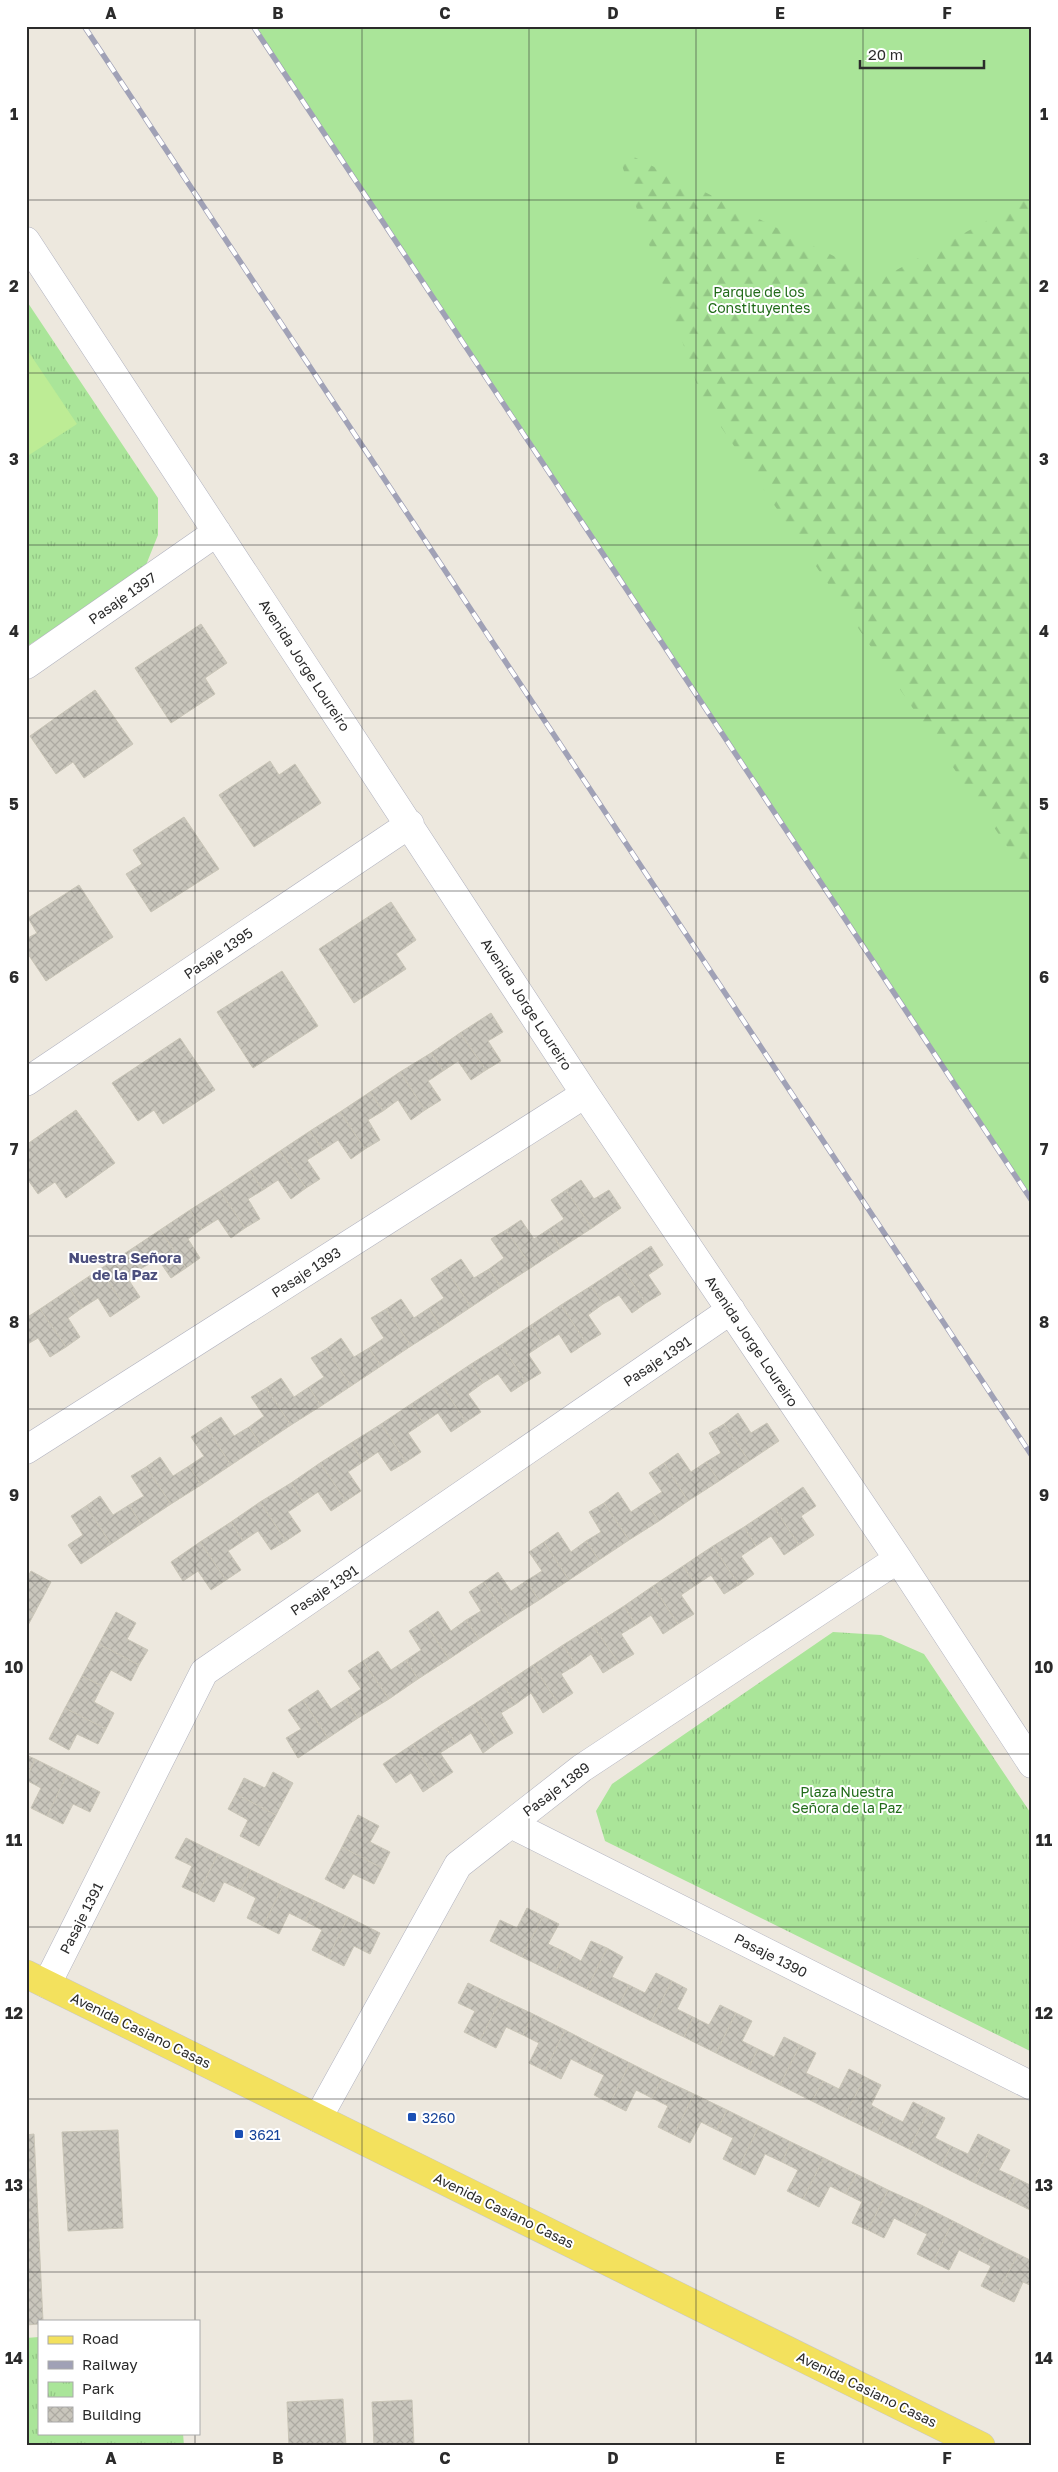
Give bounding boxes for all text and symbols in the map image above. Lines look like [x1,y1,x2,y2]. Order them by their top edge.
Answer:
text: A [105,3,117,23]
text: B [272,3,284,23]
text: C [439,3,451,23]
text: D [607,3,619,23]
text: E [775,3,785,23]
text: F [942,3,952,23]
scale bar [860,38,984,70]
text: 20 m [868,45,903,63]
text: 1 [10,104,18,124]
text: 1 [1040,104,1048,124]
text: 2 [9,276,19,296]
text: 2 [1039,276,1049,296]
park label: Parque de los Constituyentes [708,283,810,316]
text: 3 [9,449,19,469]
text: 3 [1039,449,1049,469]
street label: Pasaje 1397 [85,569,159,627]
street label: Avenida Jorge Loureiro [256,596,354,734]
text: 4 [9,621,19,641]
text: 4 [1039,621,1049,641]
text: 5 [9,794,19,814]
text: 5 [1039,794,1049,814]
street label: Pasaje 1395 [180,924,256,982]
street label: Avenida Jorge Loureiro [478,935,576,1073]
text: 6 [9,967,19,987]
text: 6 [1039,967,1049,987]
text: 7 [10,1139,19,1159]
text: 7 [1040,1139,1049,1159]
street label: Pasaje 1393 [268,1243,344,1301]
district label: Nuestra Señora de la Paz [69,1248,182,1283]
street label: Avenida Jorge Loureiro [702,1272,802,1410]
text: 8 [9,1312,19,1332]
text: 8 [1039,1312,1049,1332]
street label: Pasaje 1391 [620,1332,694,1390]
text: 9 [9,1485,19,1505]
text: 9 [1039,1485,1049,1505]
street label: Pasaje 1391 [287,1561,361,1619]
text: 10 [5,1657,23,1677]
text: 10 [1035,1657,1053,1677]
street label: Pasaje 1389 [519,1758,593,1820]
park label: Plaza Nuestra Señora de la Paz [791,1783,903,1816]
text: 11 [6,1830,22,1850]
text: 11 [1036,1830,1052,1850]
street label: Pasaje 1391 [56,1879,106,1957]
street label: Pasaje 1390 [732,1929,810,1981]
street label: Avenida Casiano Casas [68,1989,214,2071]
text: 12 [5,2003,23,2023]
text: 12 [1035,2003,1053,2023]
place label: 3260 [422,2109,455,2126]
marker: 3260 [406,2111,418,2123]
place label: 3621 [249,2126,281,2143]
marker: 3621 [233,2128,245,2140]
street label: Avenida Casiano Casas [431,2169,577,2251]
text: 13 [5,2175,23,2195]
text: 13 [1035,2175,1053,2195]
legend [38,2320,200,2434]
text: Road [82,2329,119,2347]
text: 14 [5,2348,23,2368]
street label: Avenida Casiano Casas [794,2348,940,2430]
text: 14 [1035,2348,1053,2368]
text: Railway [82,2355,138,2373]
text: Park [82,2379,115,2397]
text: Building [82,2405,142,2423]
text: A [105,2448,117,2468]
text: B [272,2448,284,2468]
text: C [439,2448,451,2468]
text: D [607,2448,619,2468]
text: E [775,2448,785,2468]
text: F [942,2448,952,2468]

